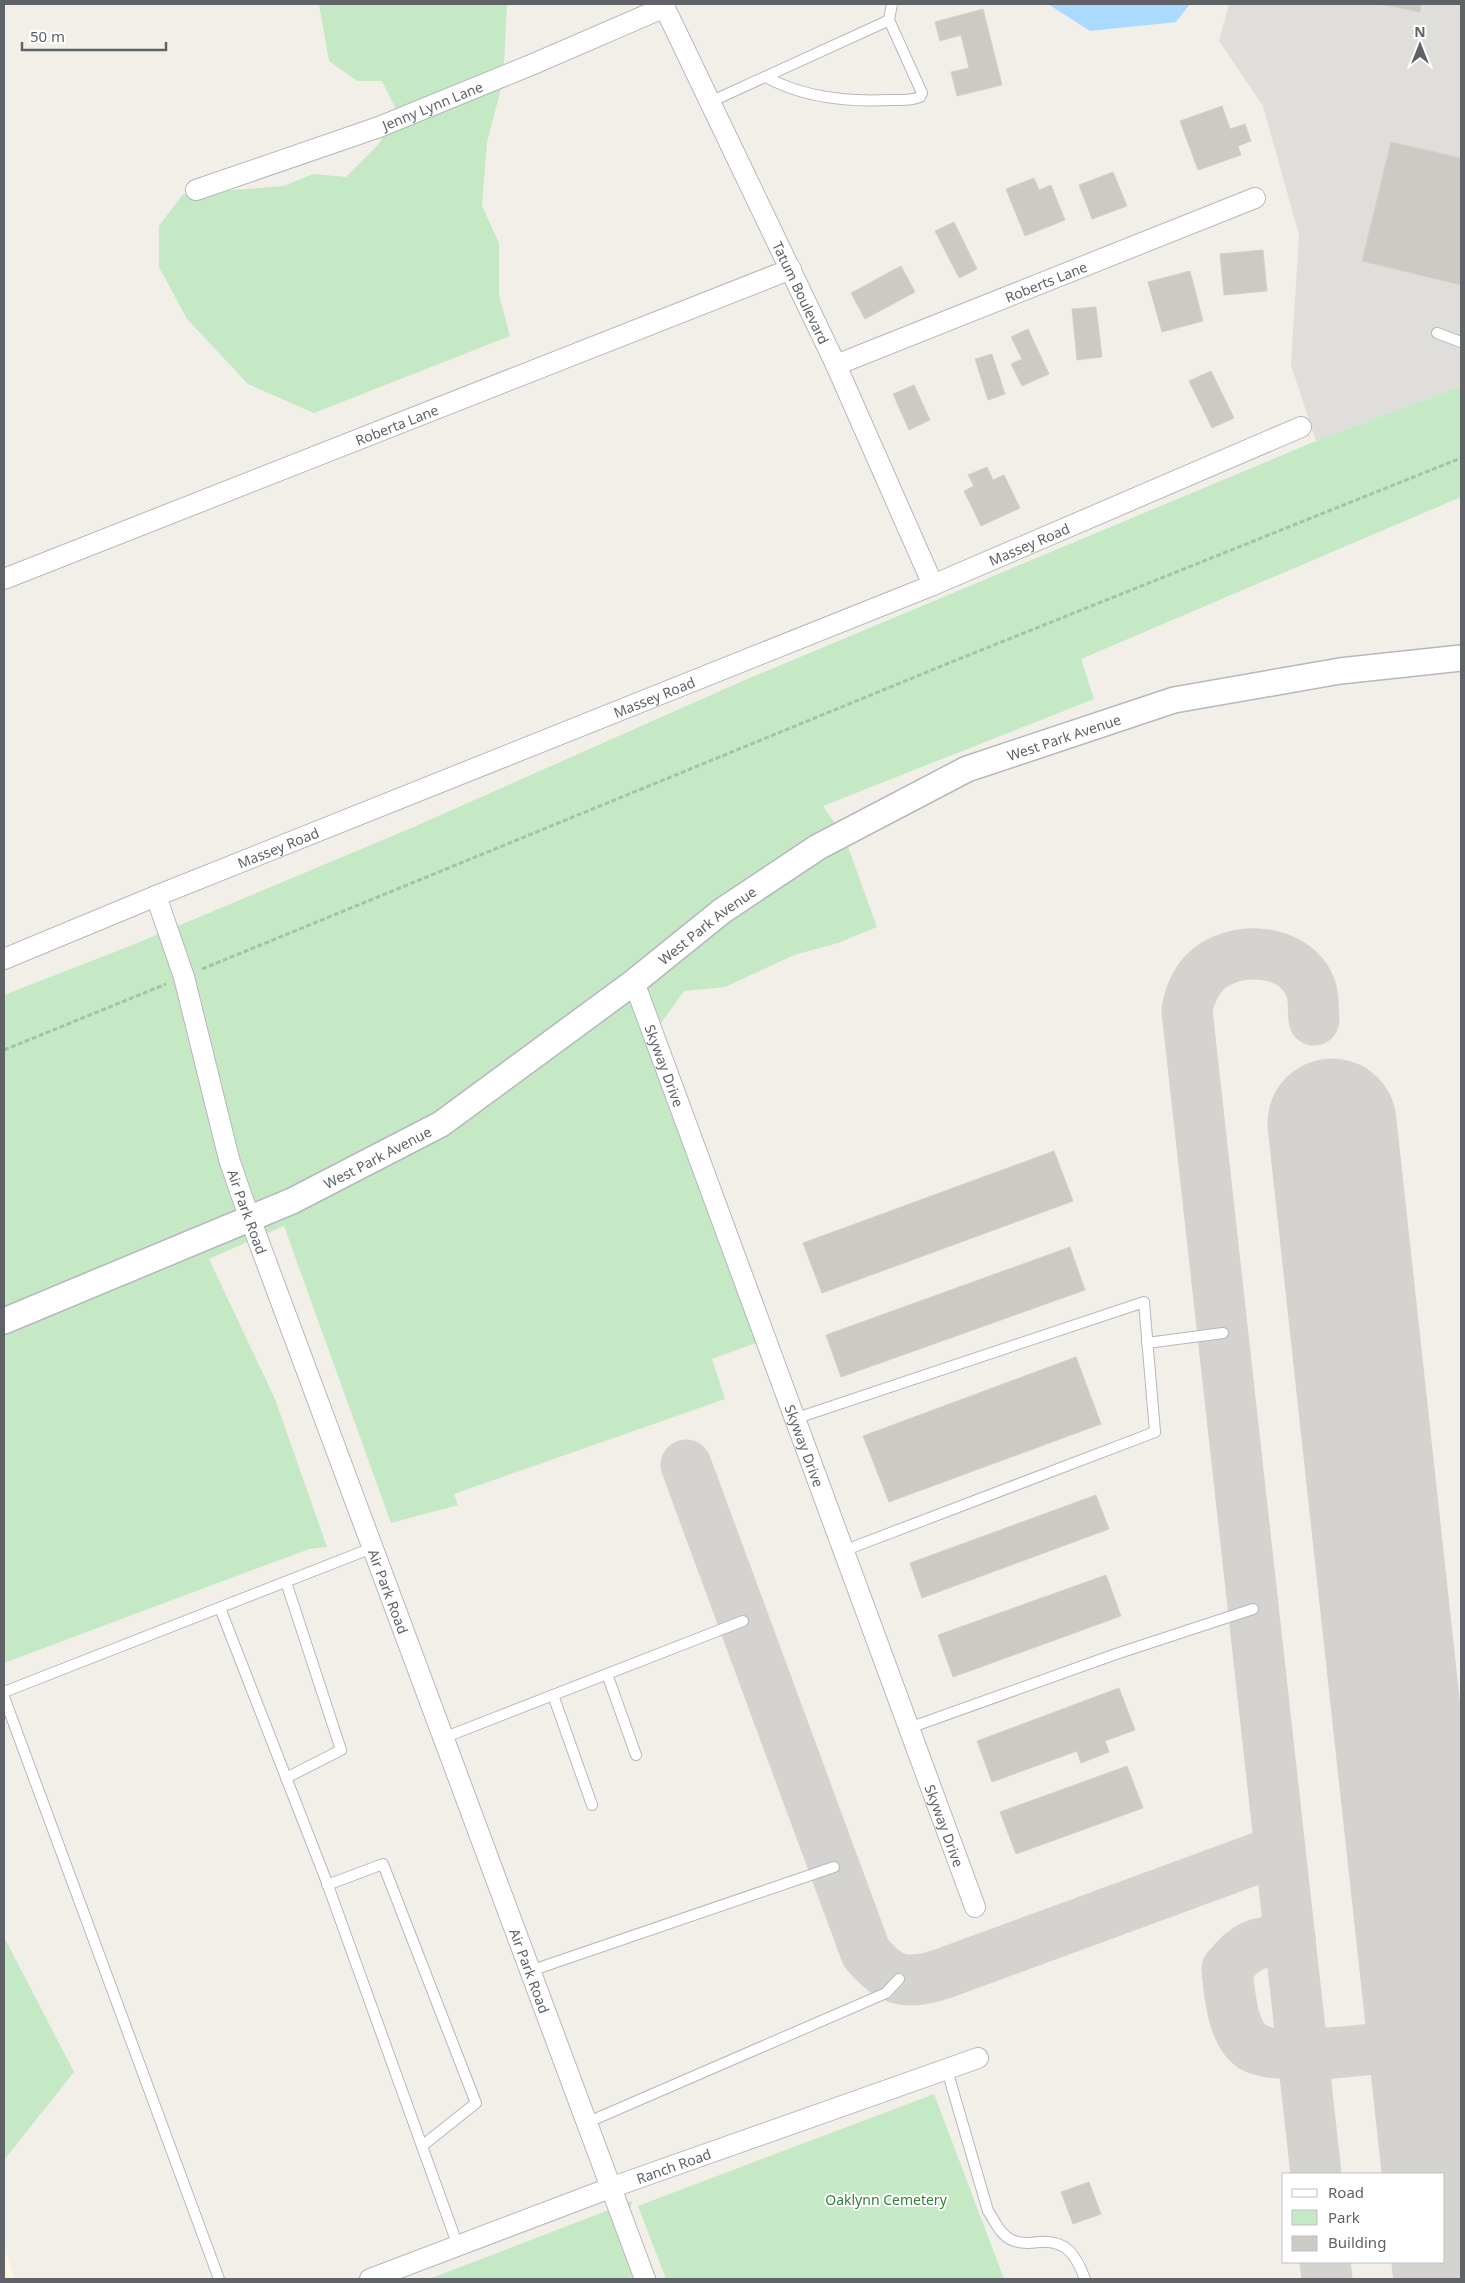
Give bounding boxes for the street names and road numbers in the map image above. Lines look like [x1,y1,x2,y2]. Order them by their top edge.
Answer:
street label: Jenny Lynn Lane [377,76,485,135]
street label: Tatum Boulevard [769,238,834,347]
street label: Roberts Lane [1002,256,1090,306]
street label: Roberta Lane [352,399,441,449]
street label: Massey Road [986,518,1072,569]
street label: Massey Road [611,672,698,721]
street label: West Park Avenue [1005,709,1123,764]
street label: Massey Road [235,822,322,872]
street label: West Park Avenue [654,881,760,968]
street label: Skyway Drive [641,1022,689,1110]
street label: West Park Avenue [320,1121,434,1193]
street label: Air Park Road [224,1167,272,1257]
street label: Skyway Drive [781,1402,829,1490]
street label: Air Park Road [364,1546,413,1636]
street label: Skyway Drive [921,1782,969,1870]
street label: Air Park Road [506,1926,555,2016]
street label: Ranch Road [634,2144,713,2188]

